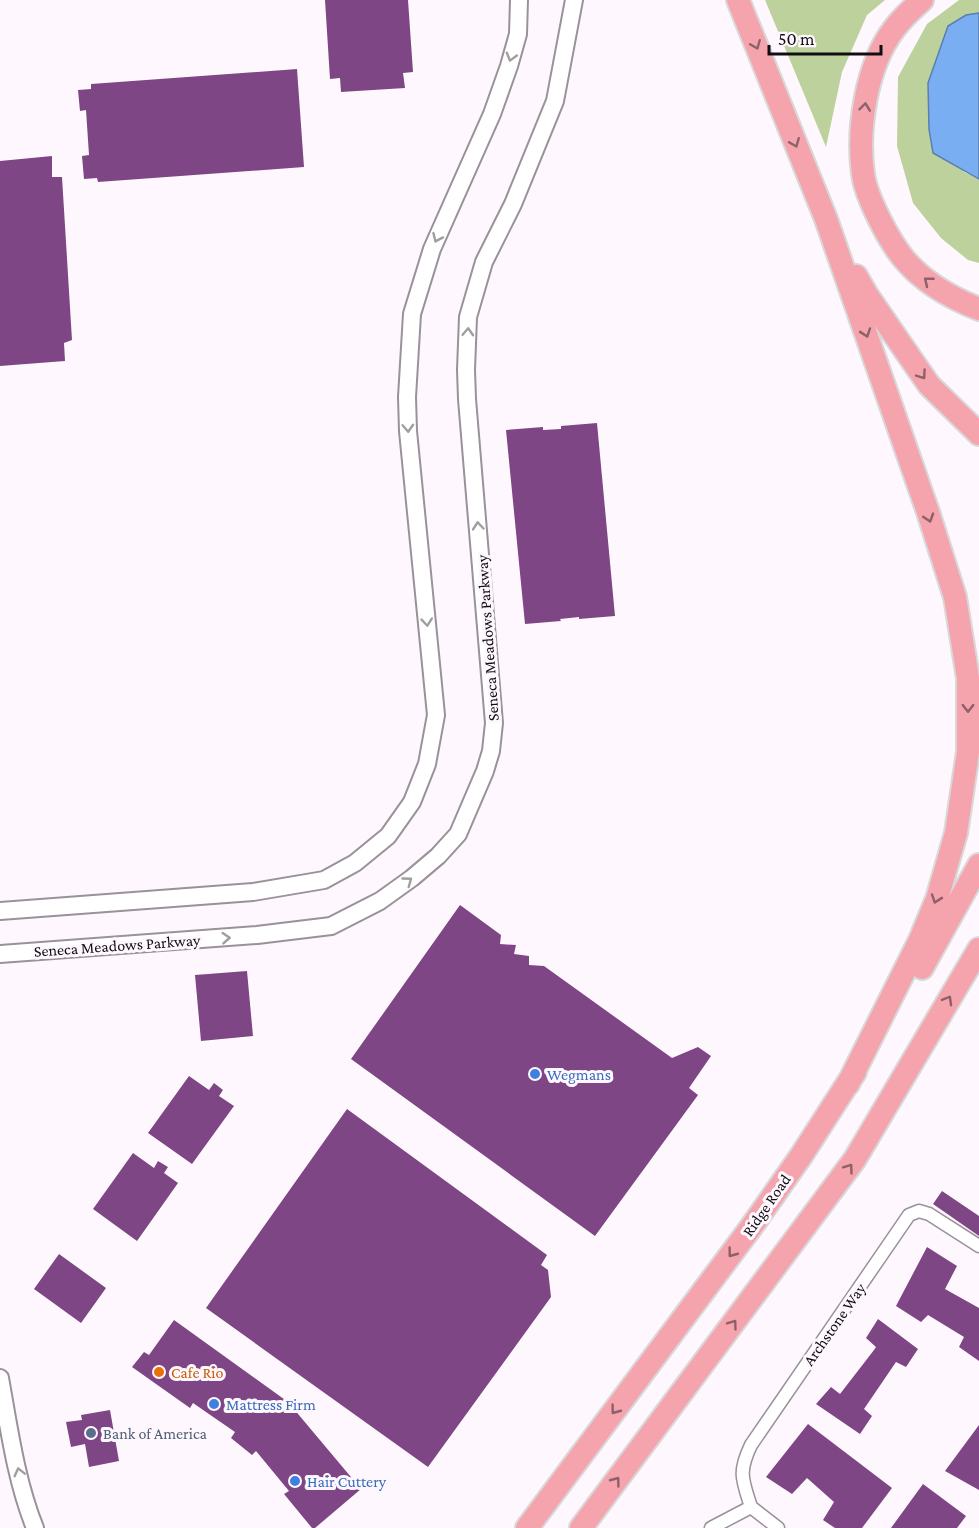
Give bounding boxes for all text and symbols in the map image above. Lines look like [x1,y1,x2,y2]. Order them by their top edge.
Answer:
scale bar [769,18,882,56]
text: 50 m [778,29,815,49]
one-way arrow [749,38,761,49]
one-way arrow [506,52,518,62]
one-way arrow [858,103,870,112]
one-way arrow [788,138,801,148]
one-way arrow [432,231,444,242]
one-way arrow [924,277,935,288]
one-way arrow [461,327,474,336]
one-way arrow [858,328,871,338]
one-way arrow [915,369,926,380]
one-way arrow [402,424,415,433]
one-way arrow [922,512,935,523]
one-way arrow [472,522,485,531]
street label: Seneca Meadows Parkway [473,554,503,722]
one-way arrow [420,618,433,627]
one-way arrow [962,703,974,712]
one-way arrow [401,877,412,888]
one-way arrow [931,893,944,904]
street label: Seneca Meadows Parkway [33,931,201,961]
one-way arrow [221,932,230,945]
one-way arrow [941,996,953,1006]
place label: Wegmans [547,1066,611,1084]
marker: Wegmans [528,1067,542,1081]
one-way arrow [841,1163,852,1174]
street label: Ridge Road [739,1171,795,1240]
one-way arrow [728,1247,739,1258]
street label: Archstone Way [800,1279,870,1369]
one-way arrow [725,1320,736,1331]
place label: Cafe Rio [171,1364,224,1381]
marker: Cafe Rio [152,1365,166,1379]
place label: Mattress Firm [226,1396,316,1413]
marker: Mattress Firm [207,1397,221,1411]
one-way arrow [611,1403,622,1414]
place label: Bank of America [103,1425,208,1442]
marker: Bank of America [84,1426,98,1440]
one-way arrow [13,1467,26,1477]
place label: Hair Cuttery [307,1473,387,1491]
marker: Hair Cuttery [288,1474,302,1488]
one-way arrow [609,1477,620,1488]

